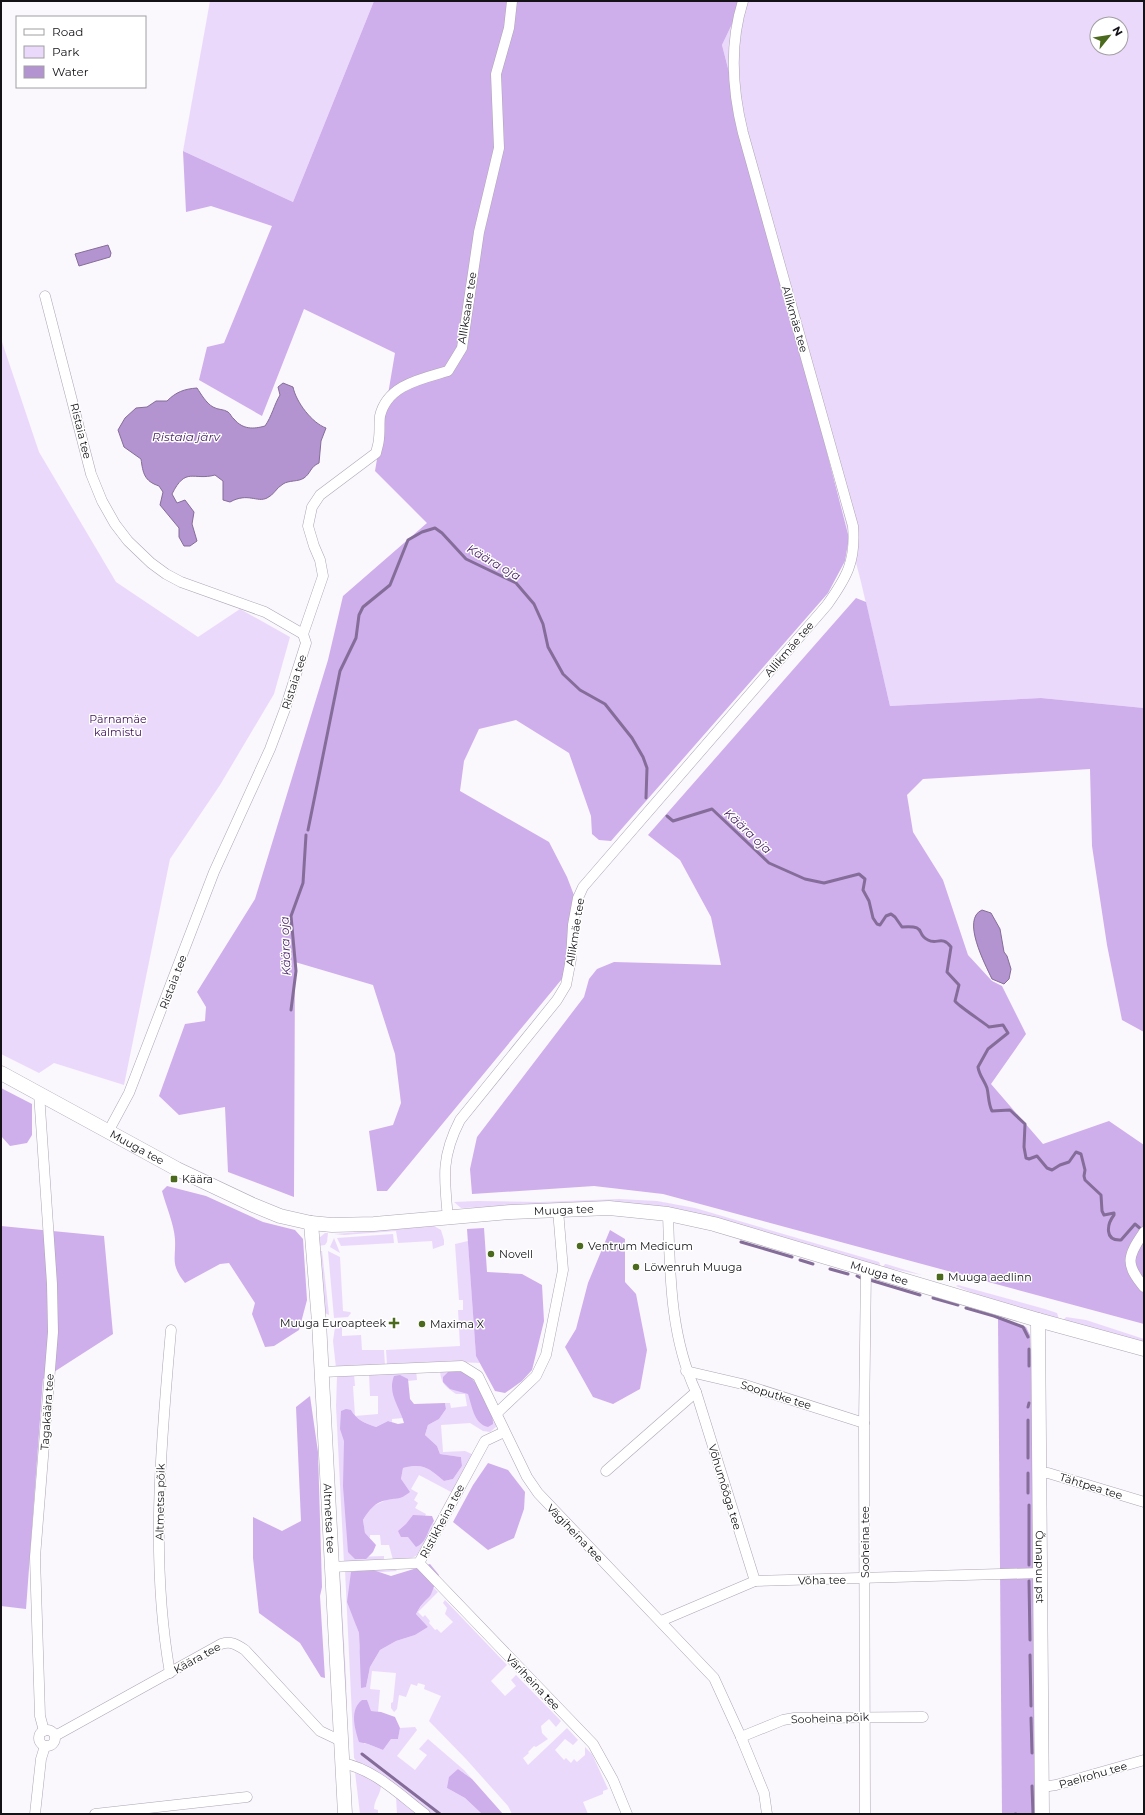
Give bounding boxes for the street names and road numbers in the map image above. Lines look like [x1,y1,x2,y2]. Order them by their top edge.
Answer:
street label: Alliksaare tee [454,271,480,345]
street label: Allikmäe tee [779,284,811,354]
street label: Ristaia tee [67,402,95,461]
street label: Allikmäe tee [761,618,817,679]
street label: Ristaia tee [279,652,310,711]
street label: Allikmäe tee [563,897,587,967]
street label: Ristaia tee [156,953,190,1011]
street label: Muuga tee [107,1127,167,1168]
street label: Muuga tee [534,1202,594,1218]
street label: Muuga tee [849,1258,910,1288]
street label: Tagakäära tee [37,1373,57,1451]
street label: Sooputke tee [739,1378,813,1413]
street label: Võhumõõga tee [705,1443,745,1532]
street label: Altmetsa põik [152,1463,168,1540]
street label: Tähtpea tee [1058,1470,1125,1502]
street label: Ristikheina tee [417,1481,468,1560]
street label: Altmetsa tee [321,1483,338,1554]
street label: Vägiheina tee [544,1501,606,1565]
street label: Sooheina tee [858,1506,872,1578]
street label: Õunapuu pst [1033,1530,1047,1604]
street label: Võha tee [798,1573,847,1587]
street label: Käära tee [171,1639,223,1677]
street label: Väriheina tee [503,1651,563,1713]
street label: Sooheina põik [791,1710,870,1726]
street label: Paelrohu tee [1057,1758,1129,1791]

